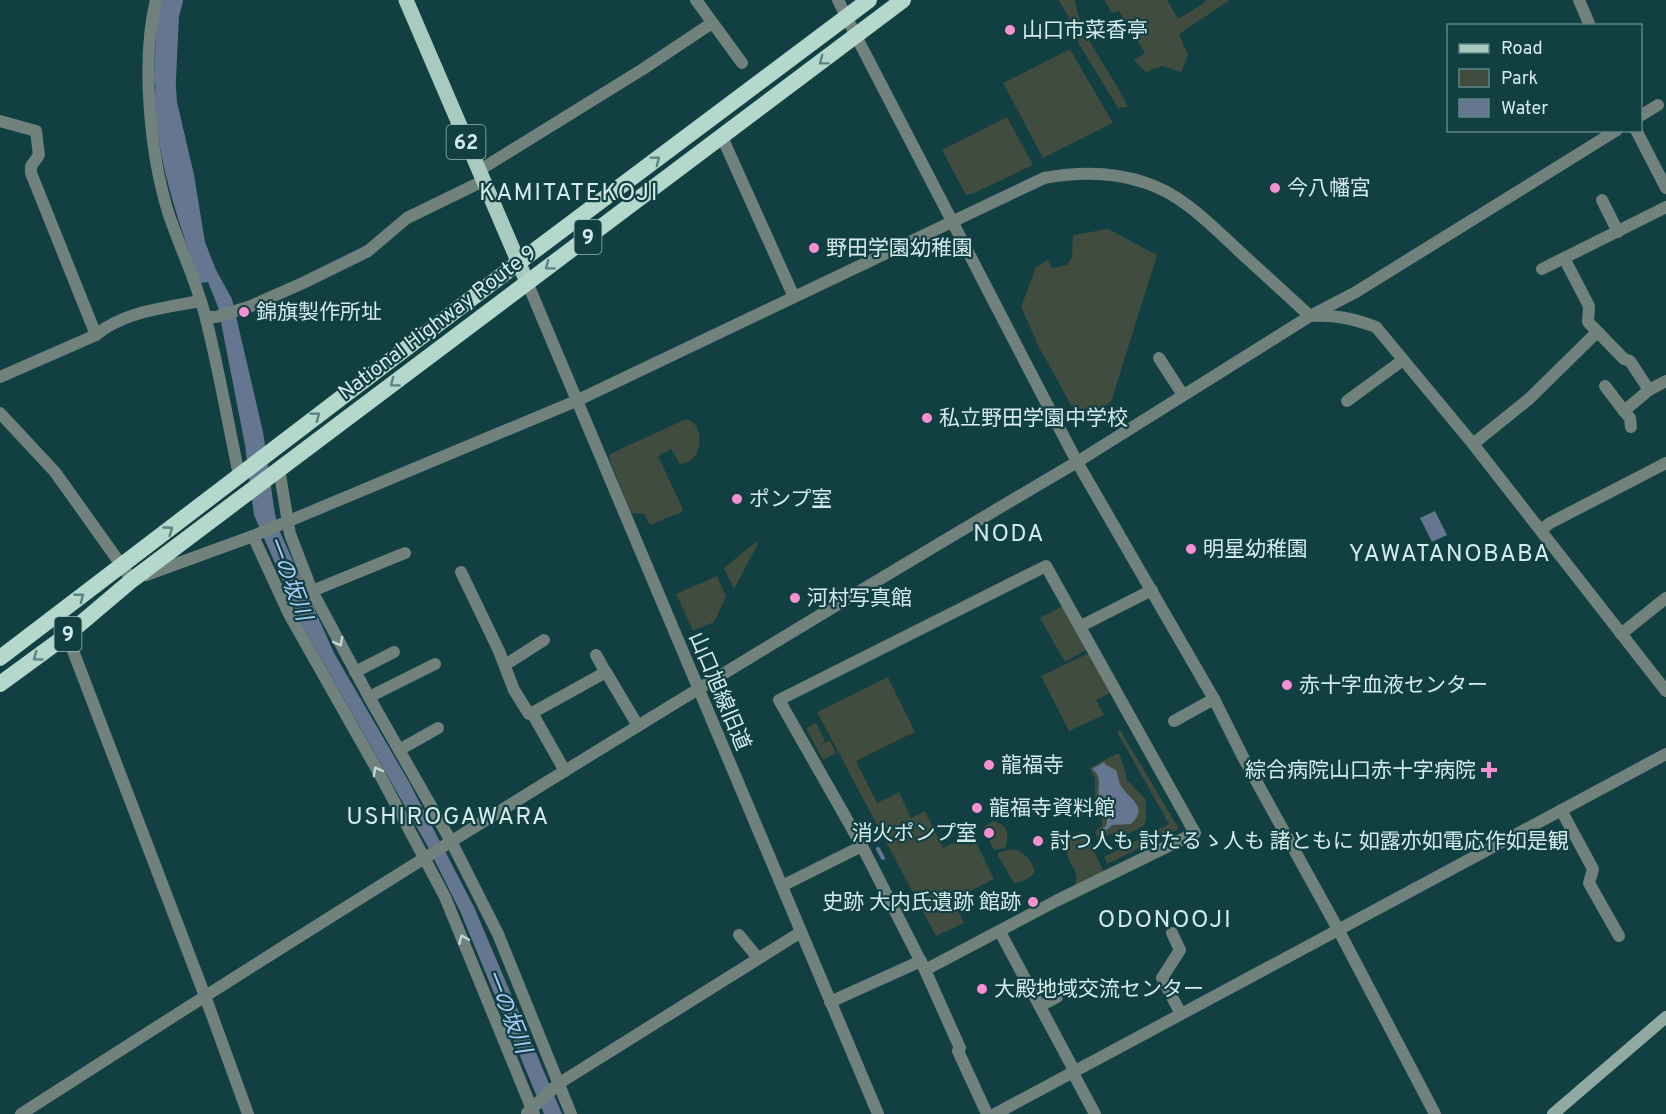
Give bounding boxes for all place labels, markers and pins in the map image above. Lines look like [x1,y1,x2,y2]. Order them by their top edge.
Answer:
place label: 山口市菜香亭 [1022,18,1148,45]
marker: 山口市菜香亭 [1003,23,1017,37]
place label: 今八幡宮 [1287,176,1371,203]
marker: 今八幡宮 [1268,181,1282,195]
place label: 野田学園幼稚園 [826,236,973,263]
marker: 野田学園幼稚園 [807,241,821,255]
place label: 錦旗製作所址 [256,300,382,327]
marker: 錦旗製作所址 [237,305,251,319]
place label: 私立野田学園中学校 [939,406,1128,433]
marker: 私立野田学園中学校 [920,411,934,425]
place label: ポンプ室 [749,487,832,514]
marker: ポンプ室 [730,492,744,506]
place label: 明星幼稚園 [1203,537,1308,564]
marker: 明星幼稚園 [1184,542,1198,556]
place label: 河村写真館 [807,586,912,613]
marker: 河村写真館 [788,591,802,605]
place label: 赤十字血液センター [1299,673,1488,700]
marker: 赤十字血液センター [1280,678,1294,692]
place label: 龍福寺 [1001,753,1064,780]
marker: 龍福寺 [982,758,996,772]
place label: 綜合病院山口赤十字病院 [1245,758,1476,785]
marker: 綜合病院山口赤十字病院 [1480,761,1498,779]
place label: 龍福寺資料館 [989,796,1115,823]
marker: 龍福寺資料館 [970,801,984,815]
place label: 消火ポンプ室 [852,821,977,848]
marker: 消火ポンプ室 [982,826,996,840]
place label: 討つ人も 討たるゝ人も 諸ともに 如露亦如電応作如是観 [1050,829,1569,856]
marker: 討つ人も 討たるゝ人も 諸ともに 如露亦如電応作如是観 [1031,834,1045,848]
place label: 史跡 大内氏遺跡 館跡 [822,890,1021,917]
marker: 史跡 大内氏遺跡 館跡 [1026,895,1040,909]
place label: 大殿地域交流センター [994,977,1204,1004]
marker: 大殿地域交流センター [975,982,989,996]

